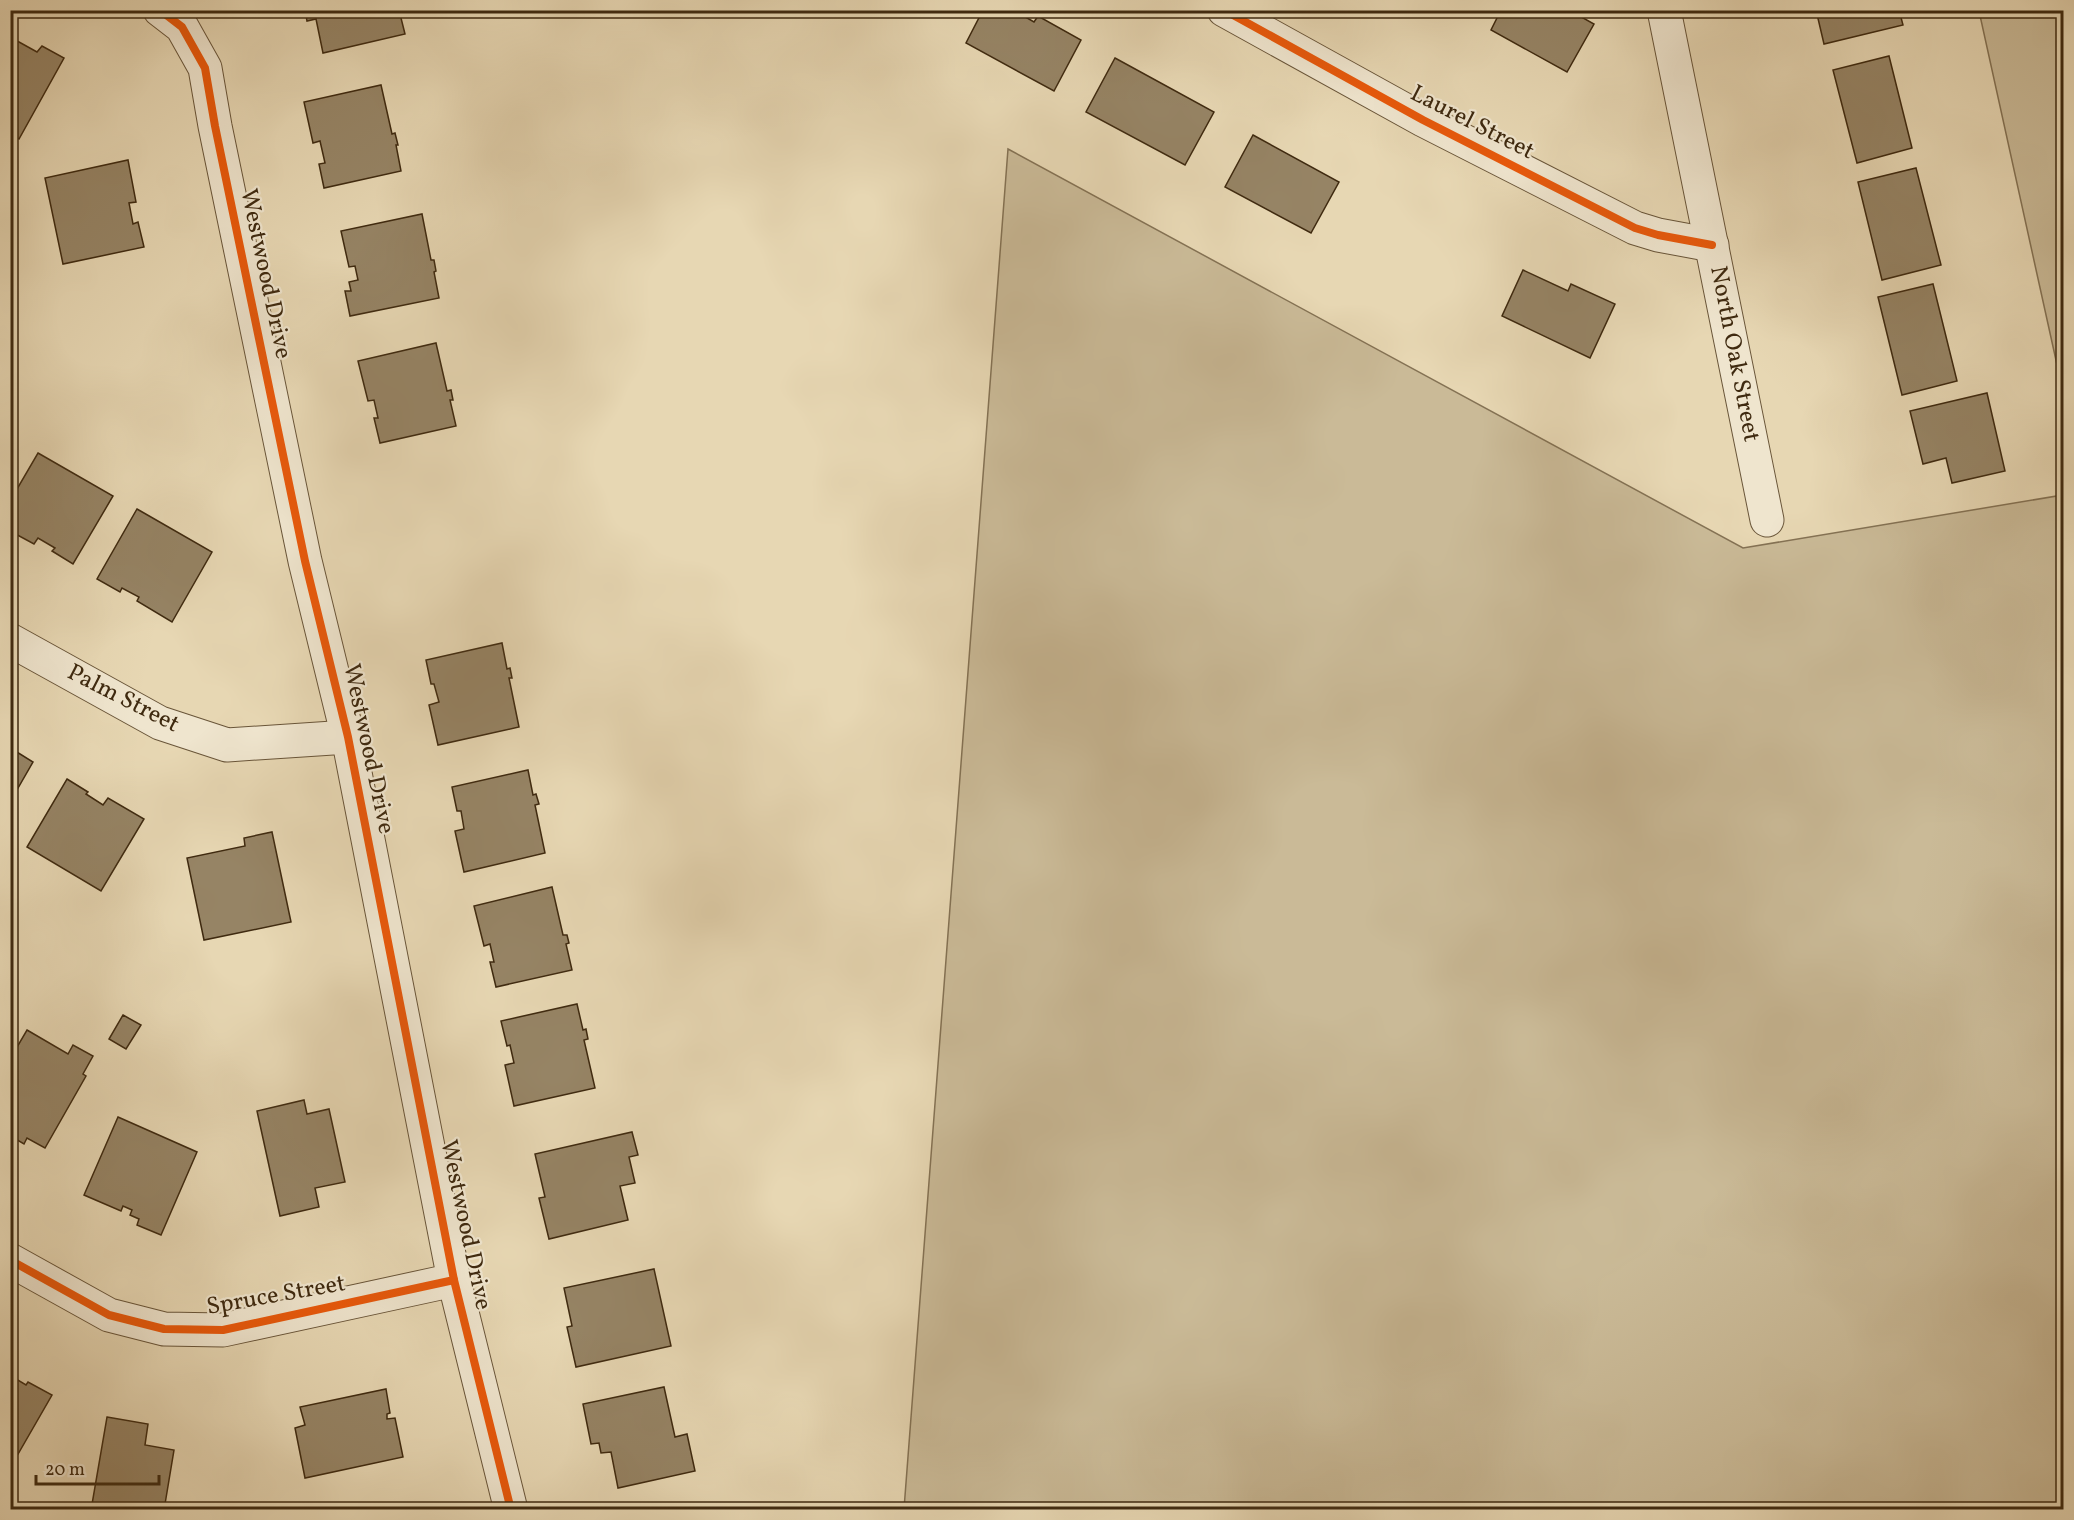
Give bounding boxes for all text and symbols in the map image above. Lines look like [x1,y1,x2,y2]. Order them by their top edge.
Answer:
street label: Laurel Street [1404,77,1540,169]
street label: Westwood Drive [230,186,300,362]
street label: North Oak Street [1700,263,1768,445]
street label: Palm Street [61,656,185,742]
street label: Westwood Drive [333,661,403,837]
street label: Westwood Drive [430,1137,500,1313]
street label: Spruce Street [204,1267,348,1325]
scale bar [36,1448,159,1486]
text: 20 m [45,1458,85,1483]

